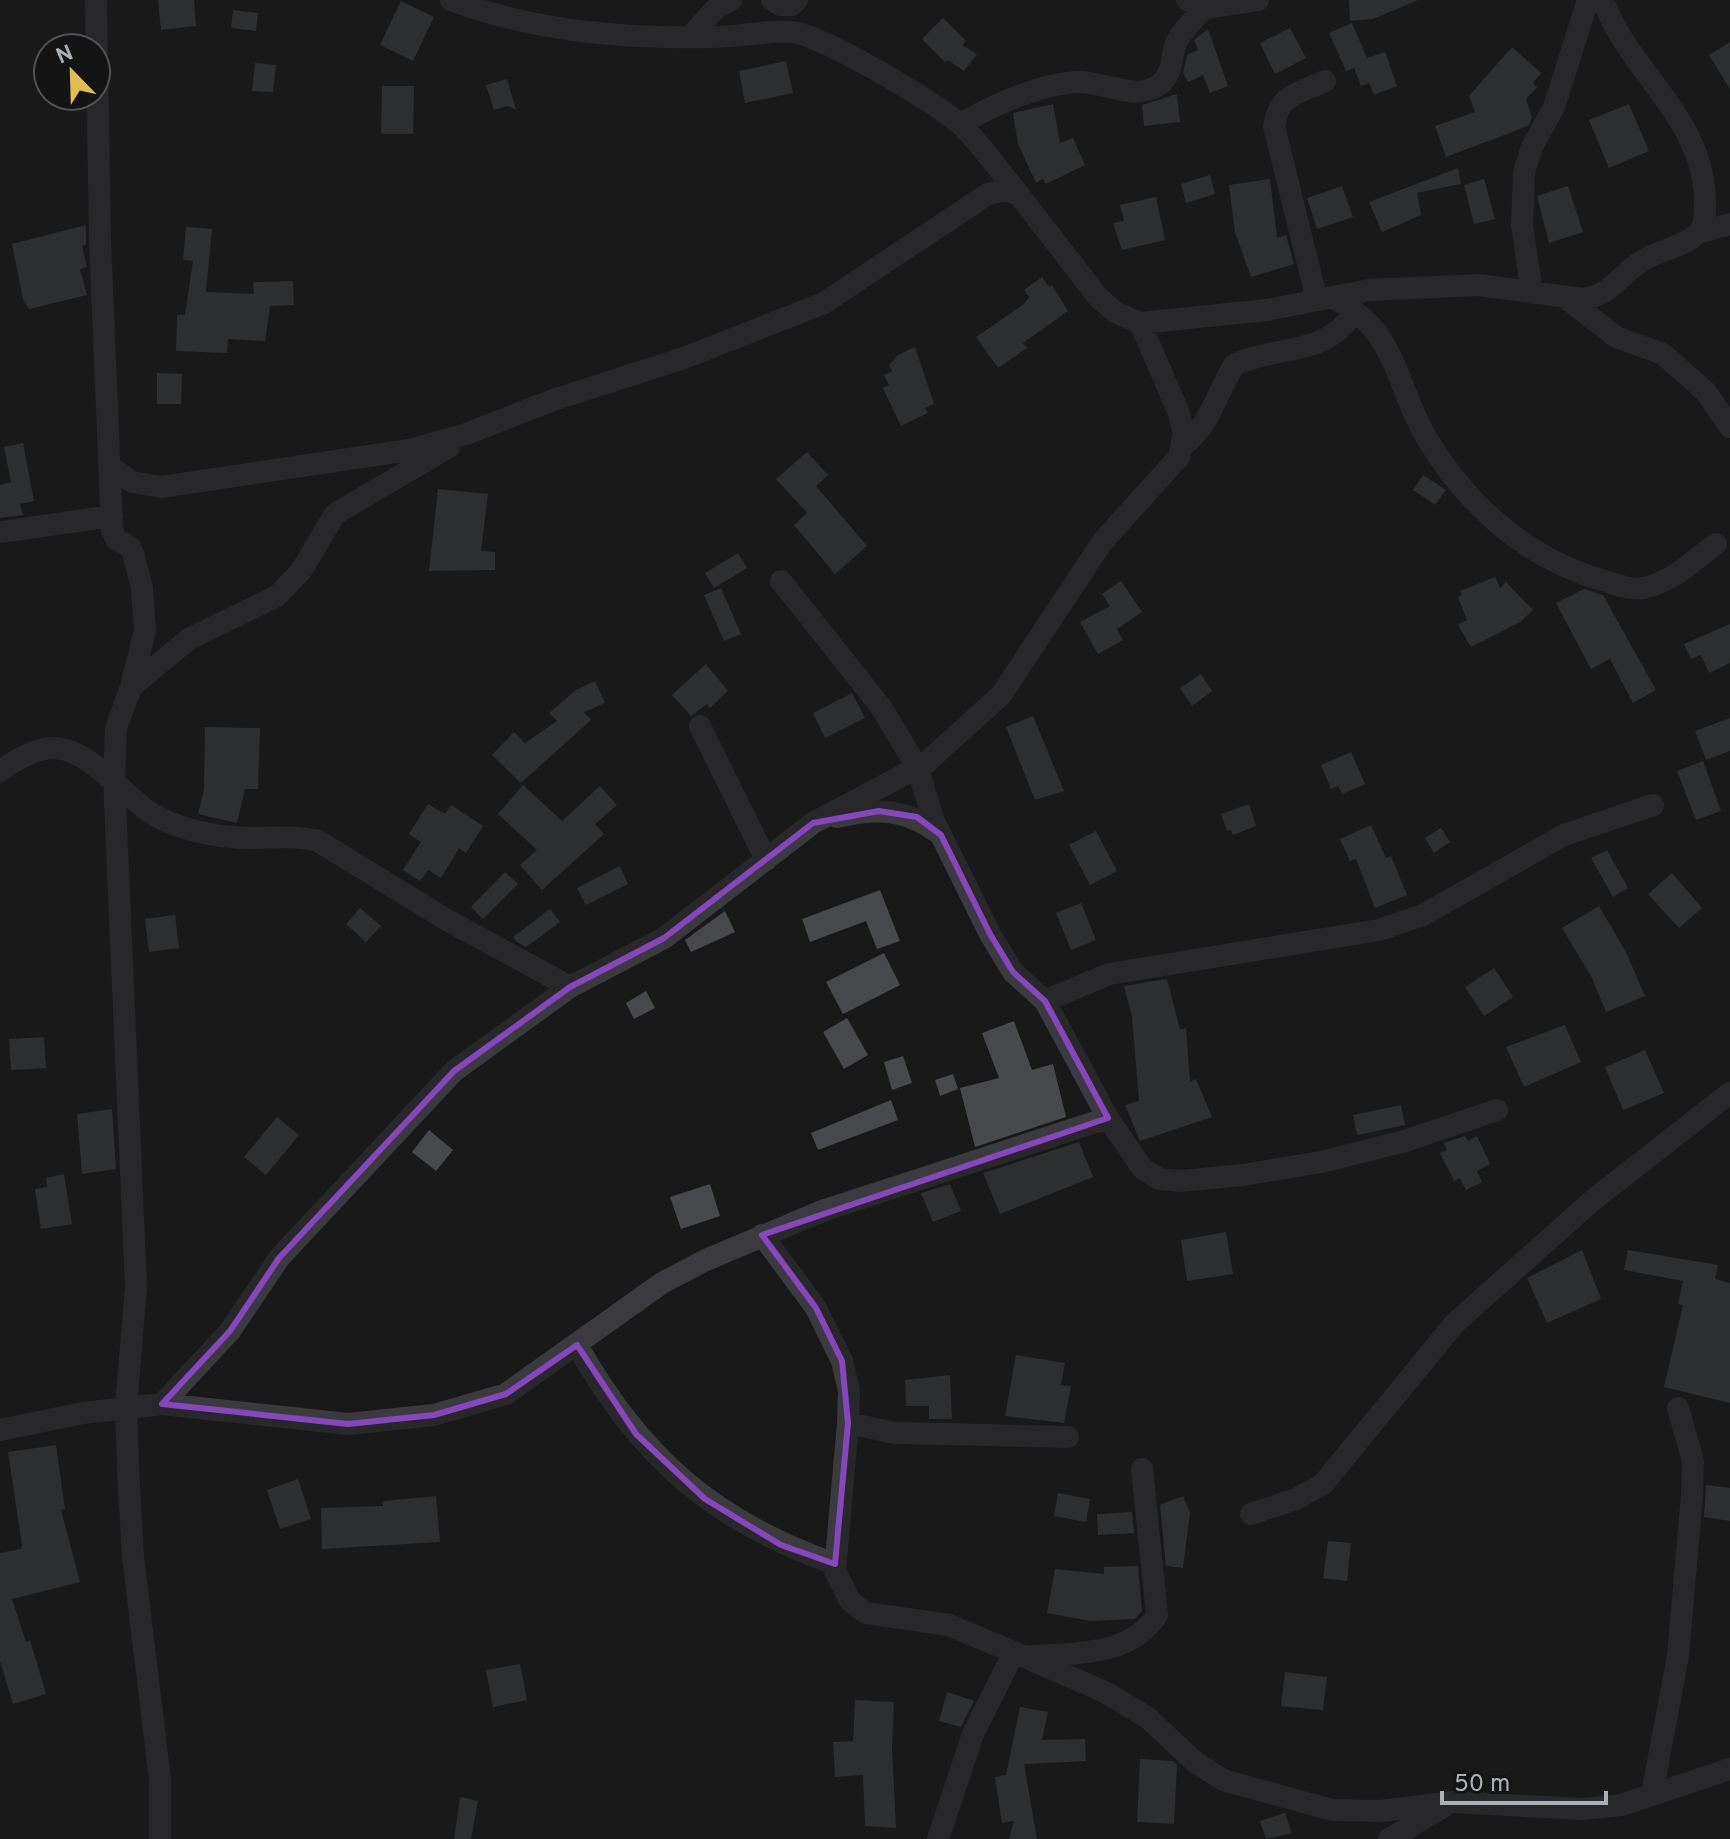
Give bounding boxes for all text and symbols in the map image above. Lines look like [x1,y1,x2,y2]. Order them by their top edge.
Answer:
north arrow [32,32,112,112]
text: N [53,40,78,71]
scale bar [1442,1755,1606,1805]
text: 50 m [1454,1770,1510,1800]

